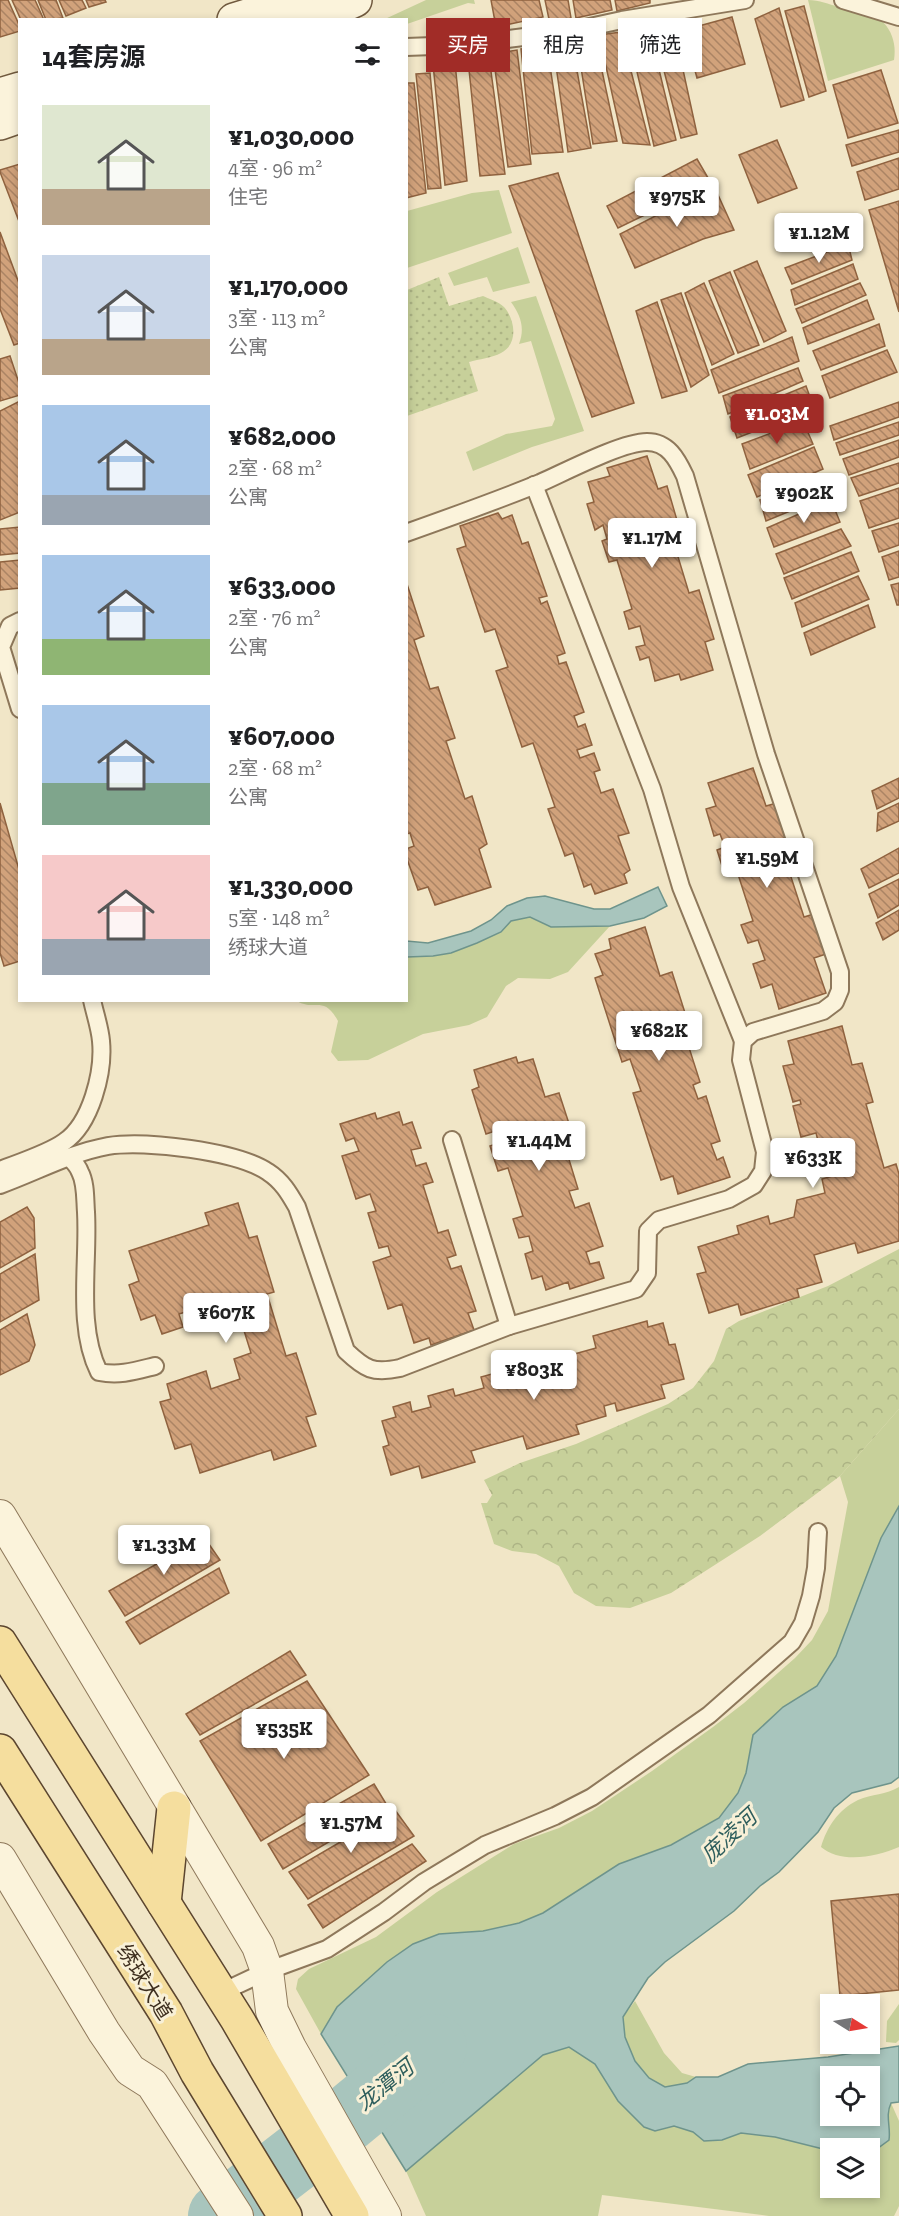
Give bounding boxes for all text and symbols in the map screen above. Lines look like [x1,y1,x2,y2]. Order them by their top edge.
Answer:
chip: 买房 [426,18,510,72]
chip: 租房 [522,18,606,72]
chip: 筛选 [618,18,702,72]
icon: filters [351,38,384,71]
text: 14套房源 [42,41,145,73]
text: ¥1,030,000 [228,120,354,152]
icon: home [90,129,162,201]
text: 4室 · 96 m² [228,156,322,180]
pin: ¥975K [635,177,719,228]
text: ¥975K [649,184,705,208]
text: 住宅 [228,185,268,209]
pin: ¥1.12M [770,213,868,264]
text: ¥1.12M [788,220,850,244]
text: ¥1,170,000 [228,270,348,302]
icon: home [90,279,162,351]
text: 3室 · 113 m² [228,306,325,330]
text: 公寓 [228,335,268,359]
pin: ¥1.03M [728,394,826,445]
text: ¥1.03M [745,401,809,425]
text: ¥682,000 [228,420,336,452]
icon: home [90,429,162,501]
text: 2室 · 68 m² [228,456,322,480]
pin: ¥902K [762,473,846,524]
text: ¥902K [775,480,833,504]
text: 公寓 [228,485,268,509]
pin: ¥1.17M [603,518,701,569]
text: ¥1.17M [622,525,682,549]
text: ¥633,000 [228,570,336,602]
icon: home [90,579,162,651]
text: 2室 · 76 m² [228,606,321,630]
text: 公寓 [228,635,268,659]
text: ¥607,000 [228,720,335,752]
icon: home [90,729,162,801]
text: 2室 · 68 m² [228,756,322,780]
text: 公寓 [228,785,268,809]
pin: ¥1.59M [718,838,816,889]
text: ¥1.59M [735,845,799,869]
text: ¥1,330,000 [228,870,353,902]
icon: home [90,879,162,951]
text: 5室 · 148 m² [228,906,330,930]
text: 绣球大道 [228,935,308,959]
pin: ¥682K [617,1011,701,1062]
text: ¥682K [630,1018,688,1042]
pin: ¥1.44M [490,1121,588,1172]
text: ¥1.44M [506,1128,572,1152]
pin: ¥633K [771,1138,855,1189]
text: ¥633K [784,1145,842,1169]
pin: ¥607K [184,1293,268,1344]
text: ¥607K [197,1300,255,1324]
pin: ¥803K [492,1350,576,1401]
text: ¥803K [505,1357,563,1381]
pin: ¥1.33M [115,1525,213,1576]
text: ¥1.33M [132,1532,196,1556]
pin: ¥535K [242,1709,326,1760]
text: ¥535K [256,1716,312,1740]
water label: 庞凌河 [696,1801,765,1868]
pin: ¥1.57M [302,1803,400,1854]
text: ¥1.57M [320,1810,382,1834]
street label: 绣球大道 [112,1940,178,2024]
north arrow [820,1994,880,2054]
map controls [820,1994,880,2198]
water label: 龙潭河 [351,2051,422,2116]
button: locate [820,2066,880,2126]
button: layers [820,2138,880,2198]

